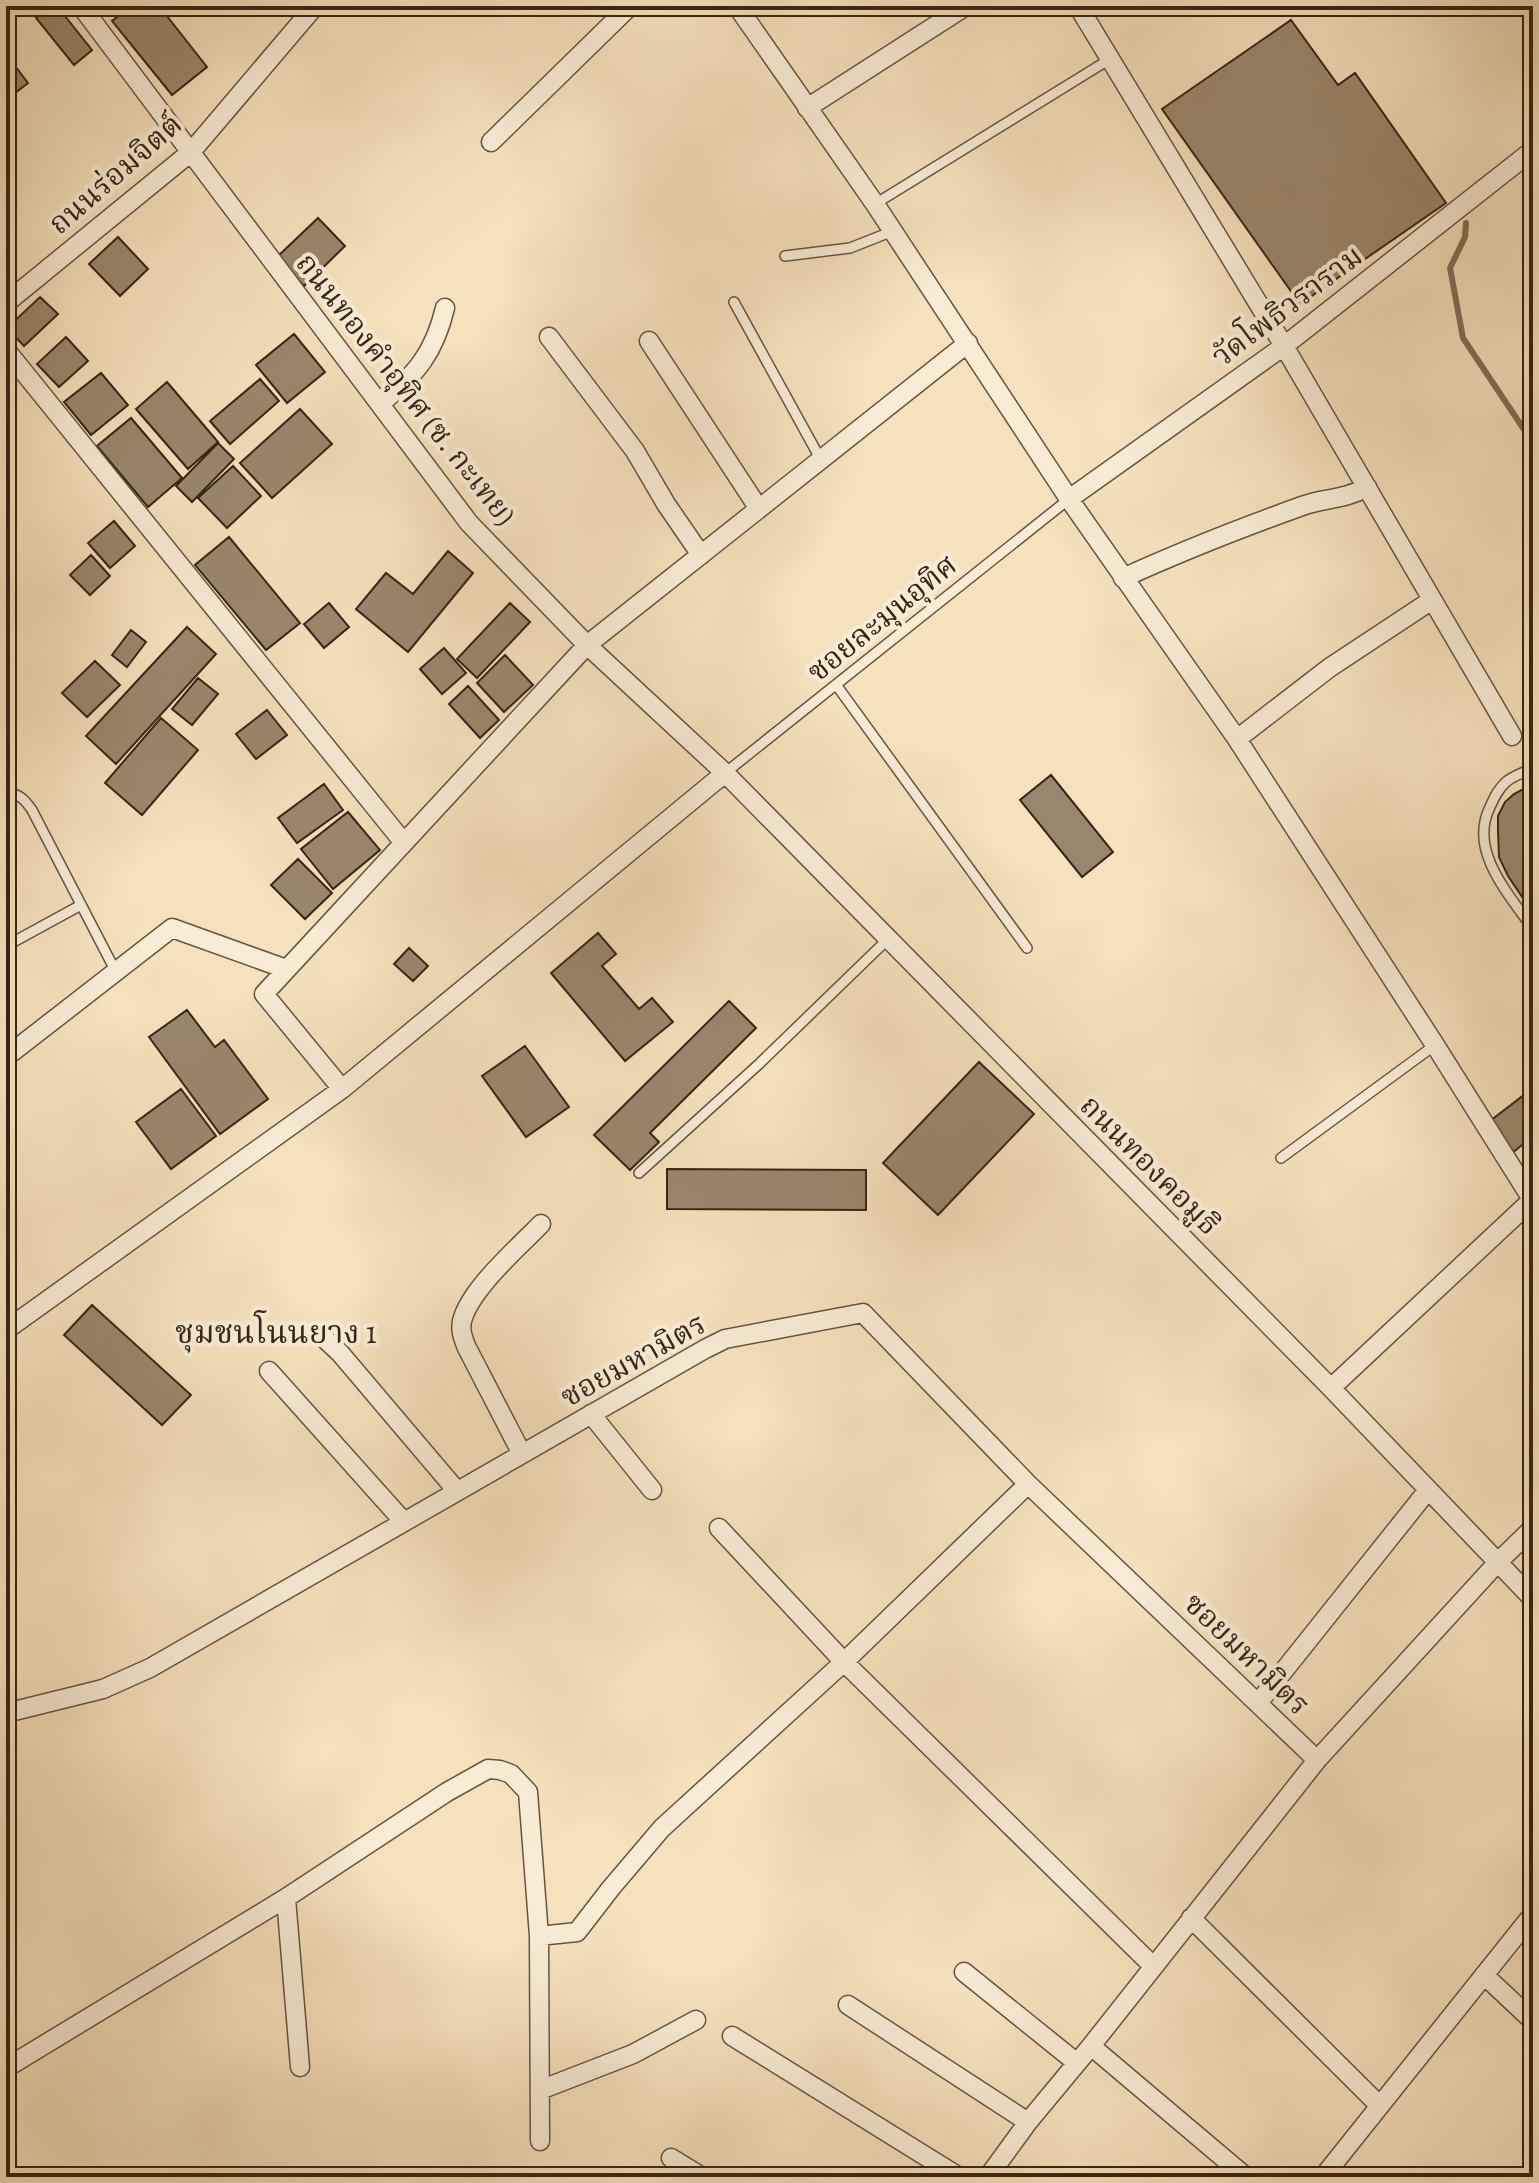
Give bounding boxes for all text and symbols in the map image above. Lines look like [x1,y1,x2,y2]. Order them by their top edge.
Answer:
street label: ถนนร่อมจิตต์ [39,105,191,243]
street label: วัดโพธิวราราม [1203,235,1371,376]
street label: ถนนทองคำอุทิศ (ซ. กะเทย) [287,244,525,534]
street label: ซอยละมุนอุทิศ [799,545,965,691]
street label: ถนนทองคอมูธิ [1071,1086,1229,1244]
street label: ซอยมหามิตร [553,1304,713,1416]
district label: ชุมชนโนนยาง 1 [175,1310,377,1354]
street label: ซอยมหามิตร [1175,1584,1319,1724]

